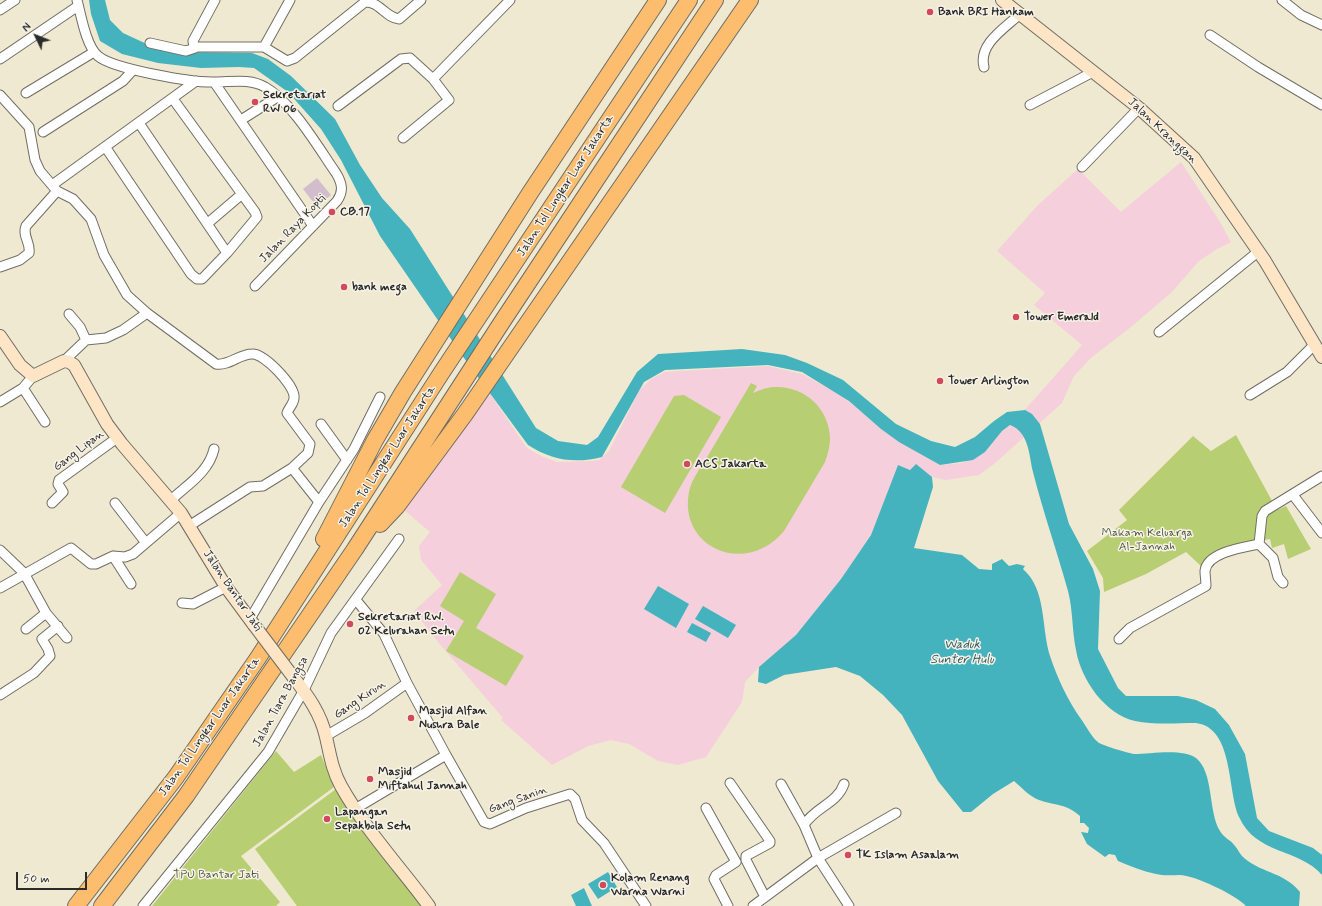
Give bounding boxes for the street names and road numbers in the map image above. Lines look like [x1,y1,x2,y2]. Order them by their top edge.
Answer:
street label: Jalan Kranggan [1124,95,1200,167]
street label: Jalan Tol Lingkar Luar Jakarta [515,112,617,260]
street label: Jalan Raya Kopti [257,192,329,266]
street label: Jalan Tol Lingkar Luar Jakarta [337,383,439,531]
street label: Gang Lipan [51,427,107,475]
street label: Jalan Bantar Jati [199,548,265,634]
street label: Jalan Tiara Bangsa [250,654,312,750]
street label: Jalan Tol Lingkar Luar Jakarta [156,655,264,799]
street label: Gang Kirun [331,677,389,723]
street label: Gang Sanin [487,783,549,817]

